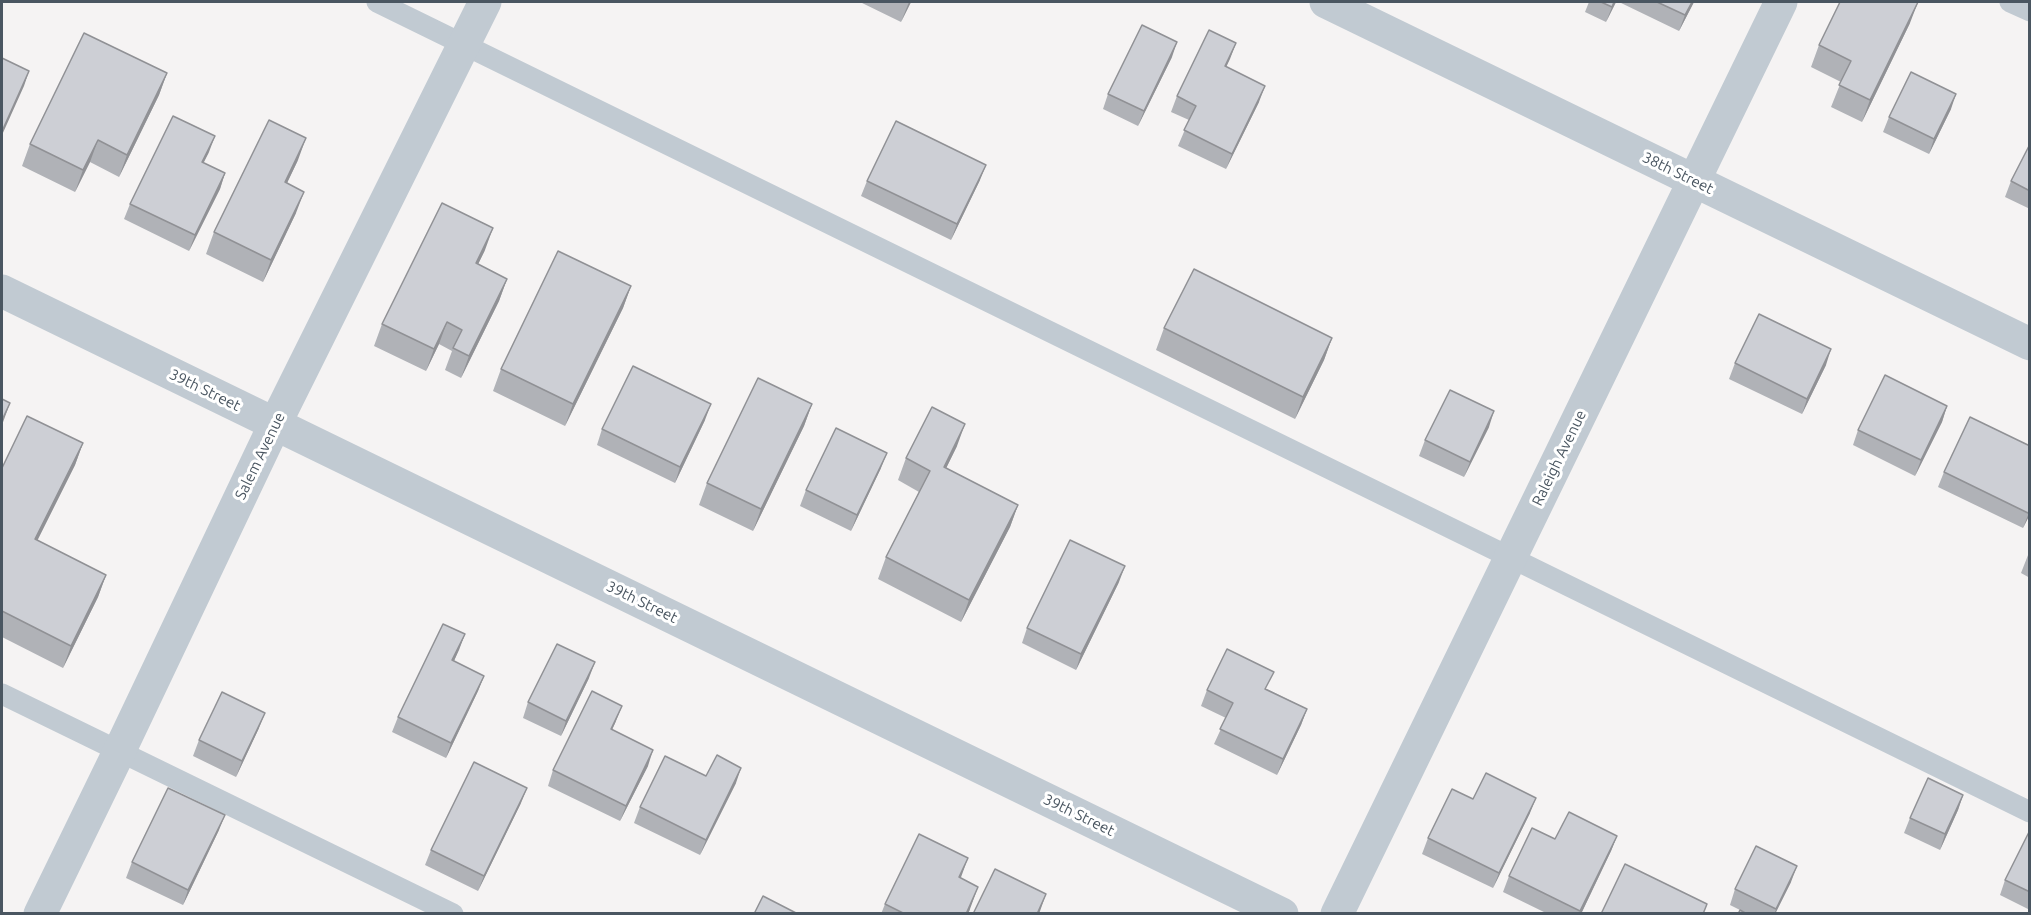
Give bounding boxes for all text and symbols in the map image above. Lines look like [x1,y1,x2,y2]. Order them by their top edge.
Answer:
street label: 38th Street [1640,148,1716,198]
street label: 39th Street [167,365,243,415]
street label: Raleigh Avenue [1528,407,1590,509]
street label: Salem Avenue [231,409,289,503]
street label: 39th Street [604,577,680,627]
street label: 39th Street [1041,790,1117,840]

